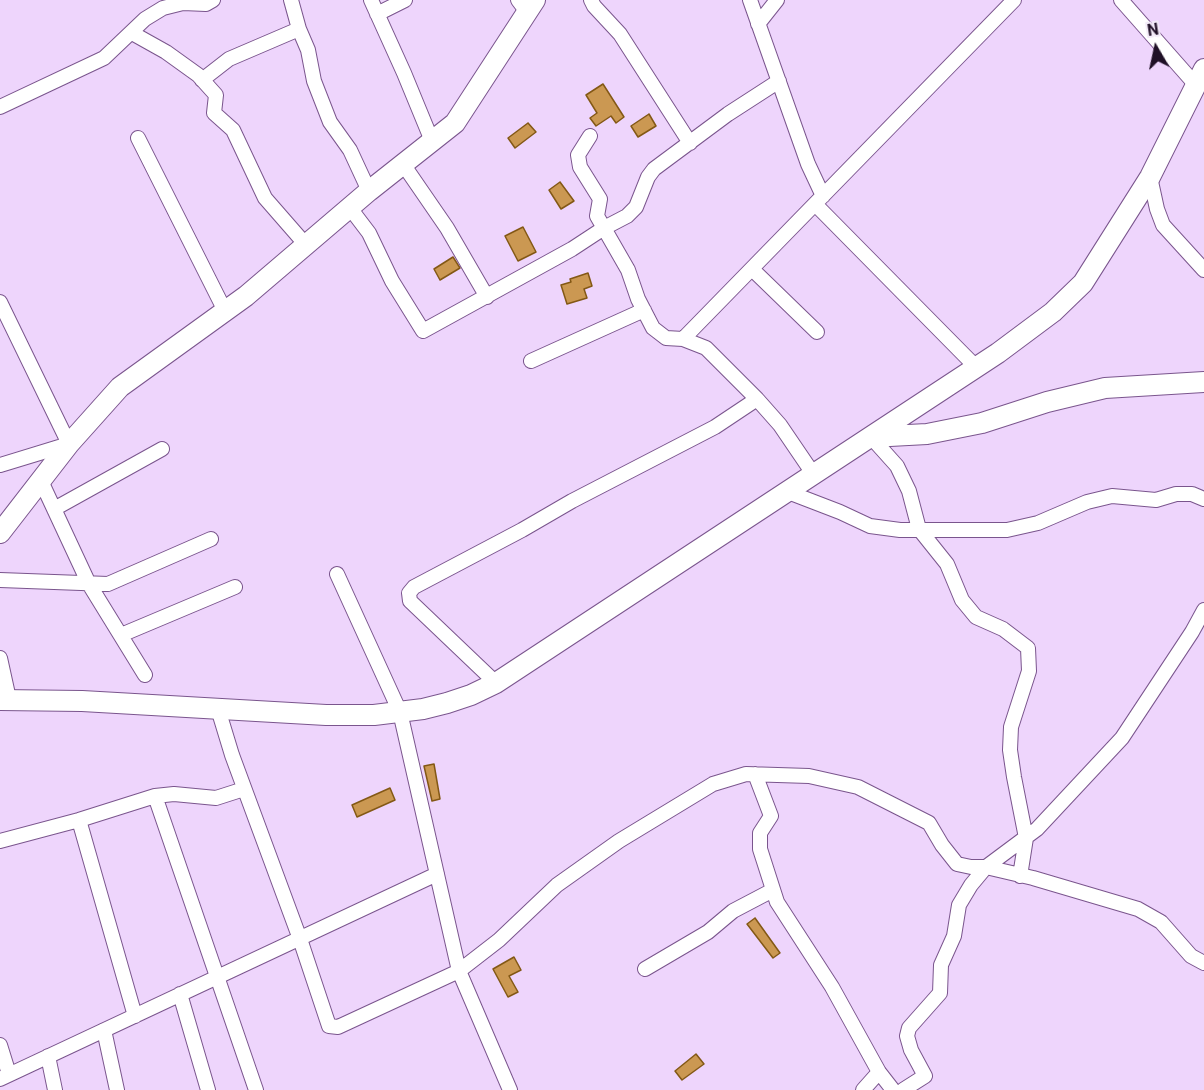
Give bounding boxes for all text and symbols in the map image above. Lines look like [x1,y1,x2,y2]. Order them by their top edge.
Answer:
north arrow [1126,18,1186,78]
text: N [1146,19,1160,40]

